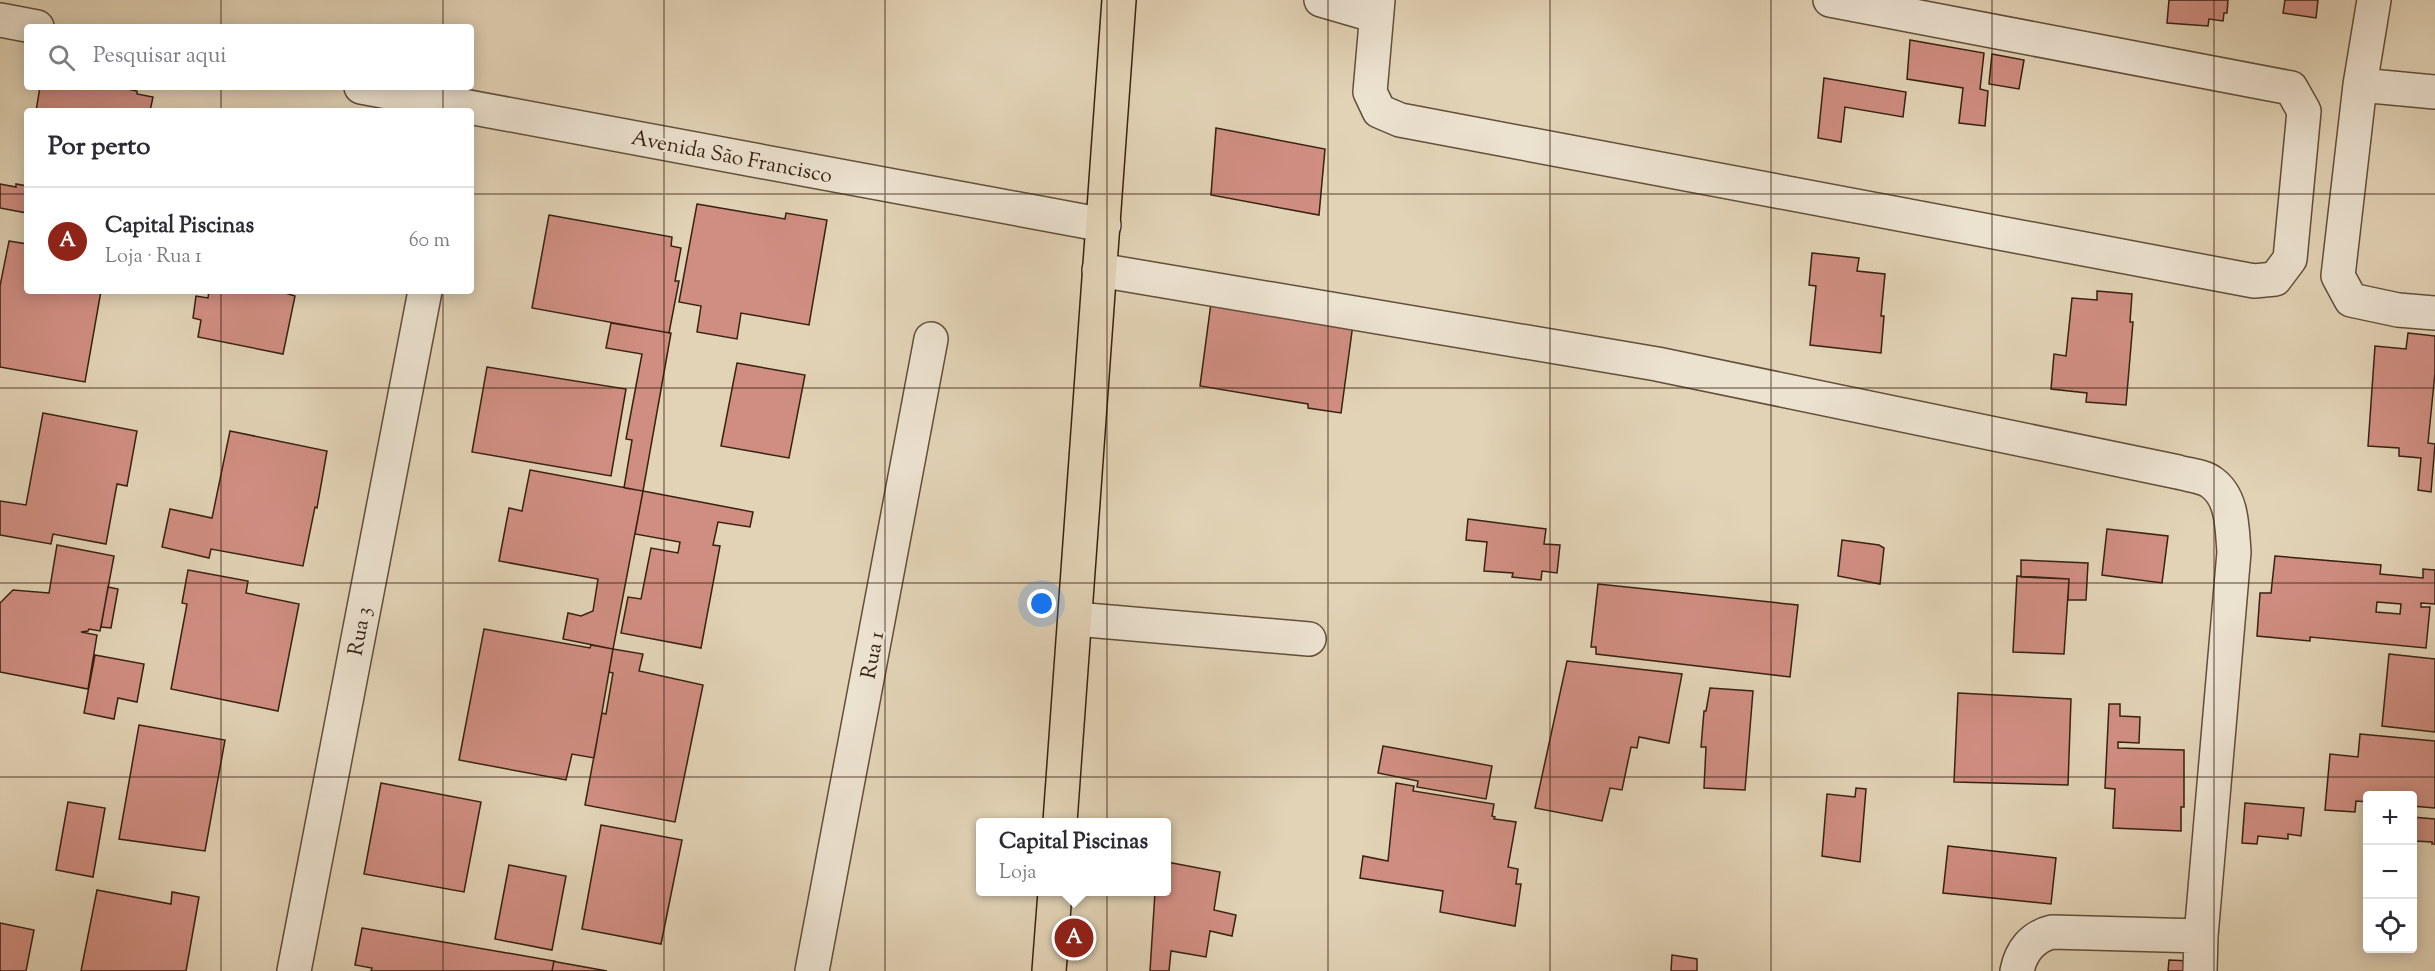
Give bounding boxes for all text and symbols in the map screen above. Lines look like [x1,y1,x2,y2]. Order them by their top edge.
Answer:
search box [24,24,474,90]
icon: search [45,41,78,74]
text: Pesquisar aqui [93,41,227,73]
street label: Avenida São Francisco [629,124,835,192]
text: Por perto [48,129,150,166]
text: Capital Piscinas [105,211,254,243]
text: A [59,227,76,256]
text: 60 m [409,227,450,256]
text: Loja · Rua 1 [105,243,202,272]
your location [1027,589,1056,618]
street label: Rua 3 [342,604,380,658]
street label: Rua 1 [855,629,893,682]
map controls [2363,791,2417,953]
button: + [2363,791,2417,845]
popup [976,818,1171,896]
text: Capital Piscinas [999,827,1148,859]
button: − [2363,845,2417,899]
text: Loja [999,859,1037,888]
button: locate [2363,899,2417,953]
pin: A [1054,916,1094,960]

